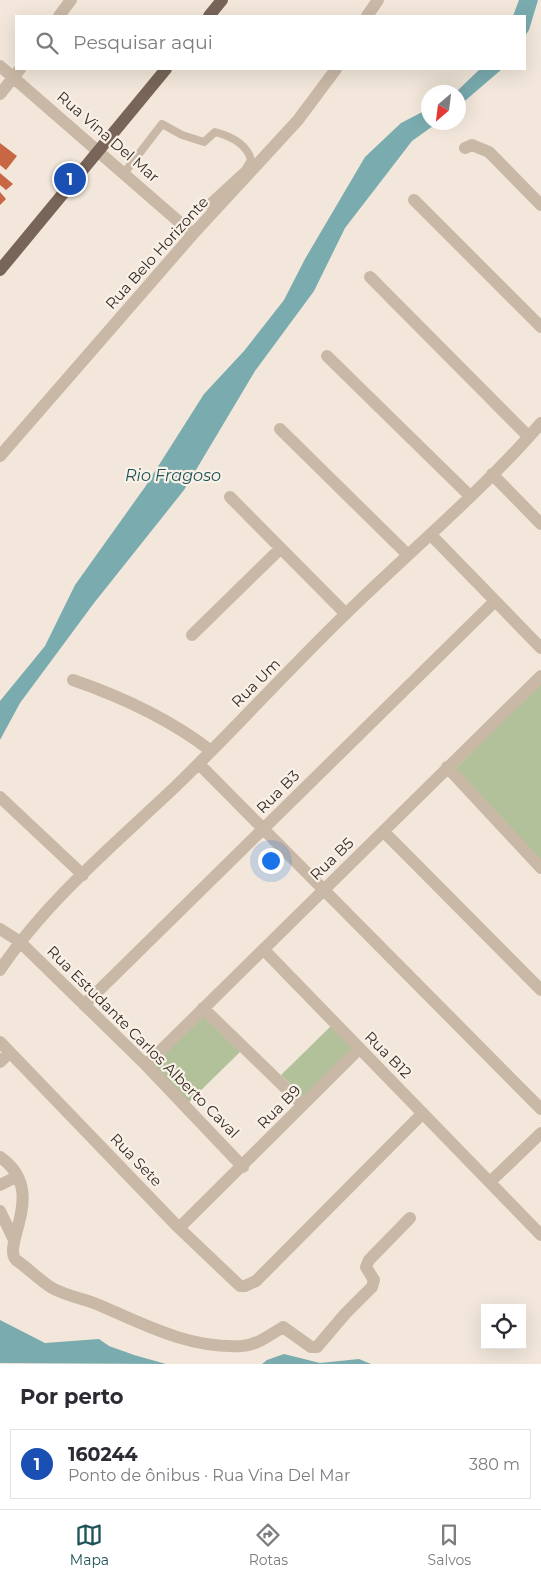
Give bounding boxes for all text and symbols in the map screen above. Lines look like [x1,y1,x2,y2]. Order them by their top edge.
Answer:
search box [15,15,526,70]
icon: search [33,29,61,57]
text: Pesquisar aqui [73,31,213,54]
north arrow [421,85,466,130]
street label: Rua Vina Del Mar [53,87,163,186]
pin: 1 [54,160,86,198]
street label: Rua Belo Horizonte [101,192,212,313]
water label: Rio Fragoso [125,466,221,485]
street label: Rua Um [227,654,284,711]
street label: Rua B3 [252,766,303,817]
street label: Rua B5 [306,833,357,884]
your location [258,848,284,874]
street label: Rua Estudante Carlos Alberto Caval [43,941,244,1142]
street label: Rua B12 [361,1027,416,1082]
street label: Rua B9 [253,1081,305,1133]
street label: Rua Sete [106,1129,166,1190]
map controls [481,1304,526,1349]
button: locate [481,1304,526,1349]
text: Por perto [20,1384,124,1409]
text: 160244 [68,1443,138,1466]
text: 1 [34,1455,40,1474]
text: 380 m [469,1455,520,1474]
text: Ponto de ônibus · Rua Vina Del Mar [68,1466,350,1485]
tab: Mapa [70,1521,109,1569]
tab: Rotas [249,1521,288,1569]
tab: Salvos [428,1521,471,1569]

